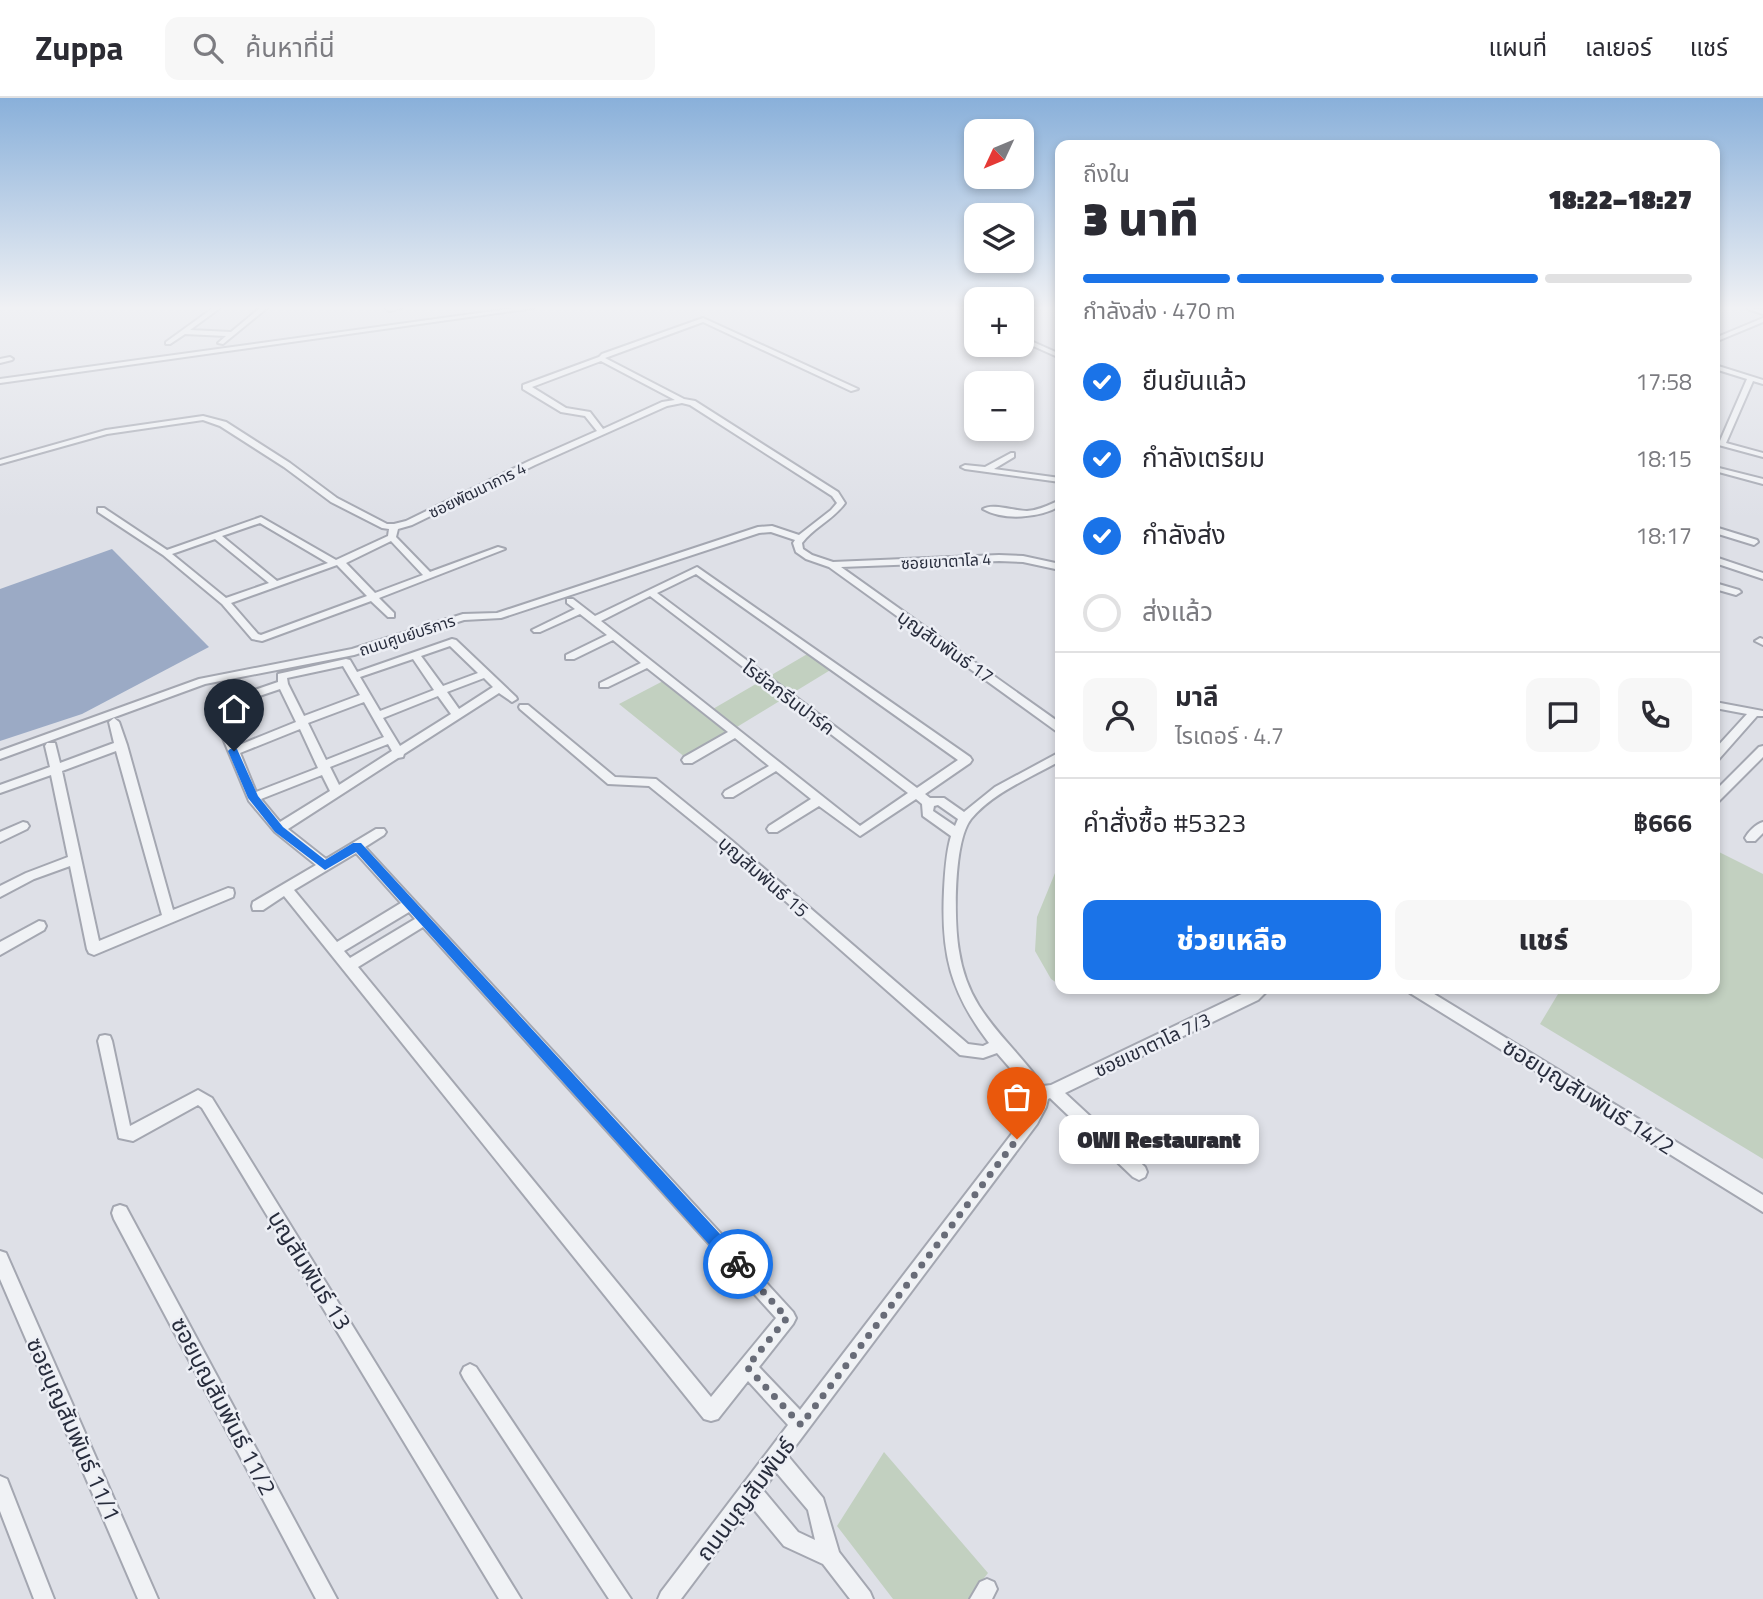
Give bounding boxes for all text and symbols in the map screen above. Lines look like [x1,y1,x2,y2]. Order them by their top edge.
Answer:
search box [165,17,655,80]
text: Zuppa [35,23,123,73]
text: ค้นหาที่นี่ [245,28,335,67]
icon: search [189,29,227,67]
text: แผนที่ [1489,29,1547,65]
text: เลเยอร์ [1585,29,1652,65]
text: แชร์ [1690,29,1728,65]
north arrow [964,119,1034,189]
map controls [964,119,1034,441]
text: ถึงใน [1083,156,1130,191]
text: 18:22–18:27 [1548,180,1692,219]
text: 3 นาที [1083,183,1199,253]
button: layers [964,203,1034,273]
button: + [964,287,1034,357]
text: กำลังส่ง · 470 m [1083,293,1235,328]
text: ยืนยันแล้ว [1142,361,1247,400]
icon: check [1083,363,1121,401]
text: 17:58 [1635,364,1692,399]
button: − [964,371,1034,441]
text: กำลังเตรียม [1142,438,1265,477]
icon: check [1083,440,1121,478]
text: 18:15 [1635,441,1692,476]
street label: ซอยพัฒนาการ 4 [424,456,530,524]
text: กำลังส่ง [1142,515,1226,554]
icon: check [1083,517,1121,555]
text: 18:17 [1635,518,1692,553]
street label: ซอยเขาตาโล 4 [900,547,992,575]
text: ส่งแล้ว [1142,592,1213,631]
street label: บุญสัมพันธ์ 17 [892,602,1000,690]
street label: ถนนศูนย์บริการ [356,608,458,662]
street label: โรยัลกรีนปาร์ค [737,652,841,742]
text: มาลี [1175,677,1219,716]
button: person [1083,678,1157,752]
button: chat [1526,678,1600,752]
button: phone [1618,678,1692,752]
pin [204,679,264,751]
icon: home [215,690,253,728]
text: ไรเดอร์ · 4.7 [1175,718,1284,753]
text: คำสั่งซื้อ #5323 [1083,803,1246,842]
text: ฿666 [1633,803,1692,842]
street label: บุญสัมพันธ์ 15 [712,828,816,924]
button: ช่วยเหลือ [1083,900,1381,980]
button: แชร์ [1395,900,1692,980]
street label: ซอยเขาตาโล 7/3 [1089,1004,1215,1084]
street label: ซอยบุญสัมพันธ์ 14/2 [1496,1029,1682,1163]
pin [987,1067,1047,1139]
icon: bag [998,1078,1036,1116]
callout: OWI Restaurant [1059,1114,1258,1164]
text: OWI Restaurant [1077,1122,1241,1157]
street label: บุญสัมพันธ์ 13 [259,1203,361,1337]
courier [703,1229,773,1299]
icon: bike [719,1245,757,1283]
street label: ซอยบุญสัมพันธ์ 11/2 [162,1311,286,1501]
street label: ซอยบุญสัมพันธ์ 11/1 [18,1332,130,1526]
street label: ถนนบุญสัมพันธ์ [687,1430,803,1568]

